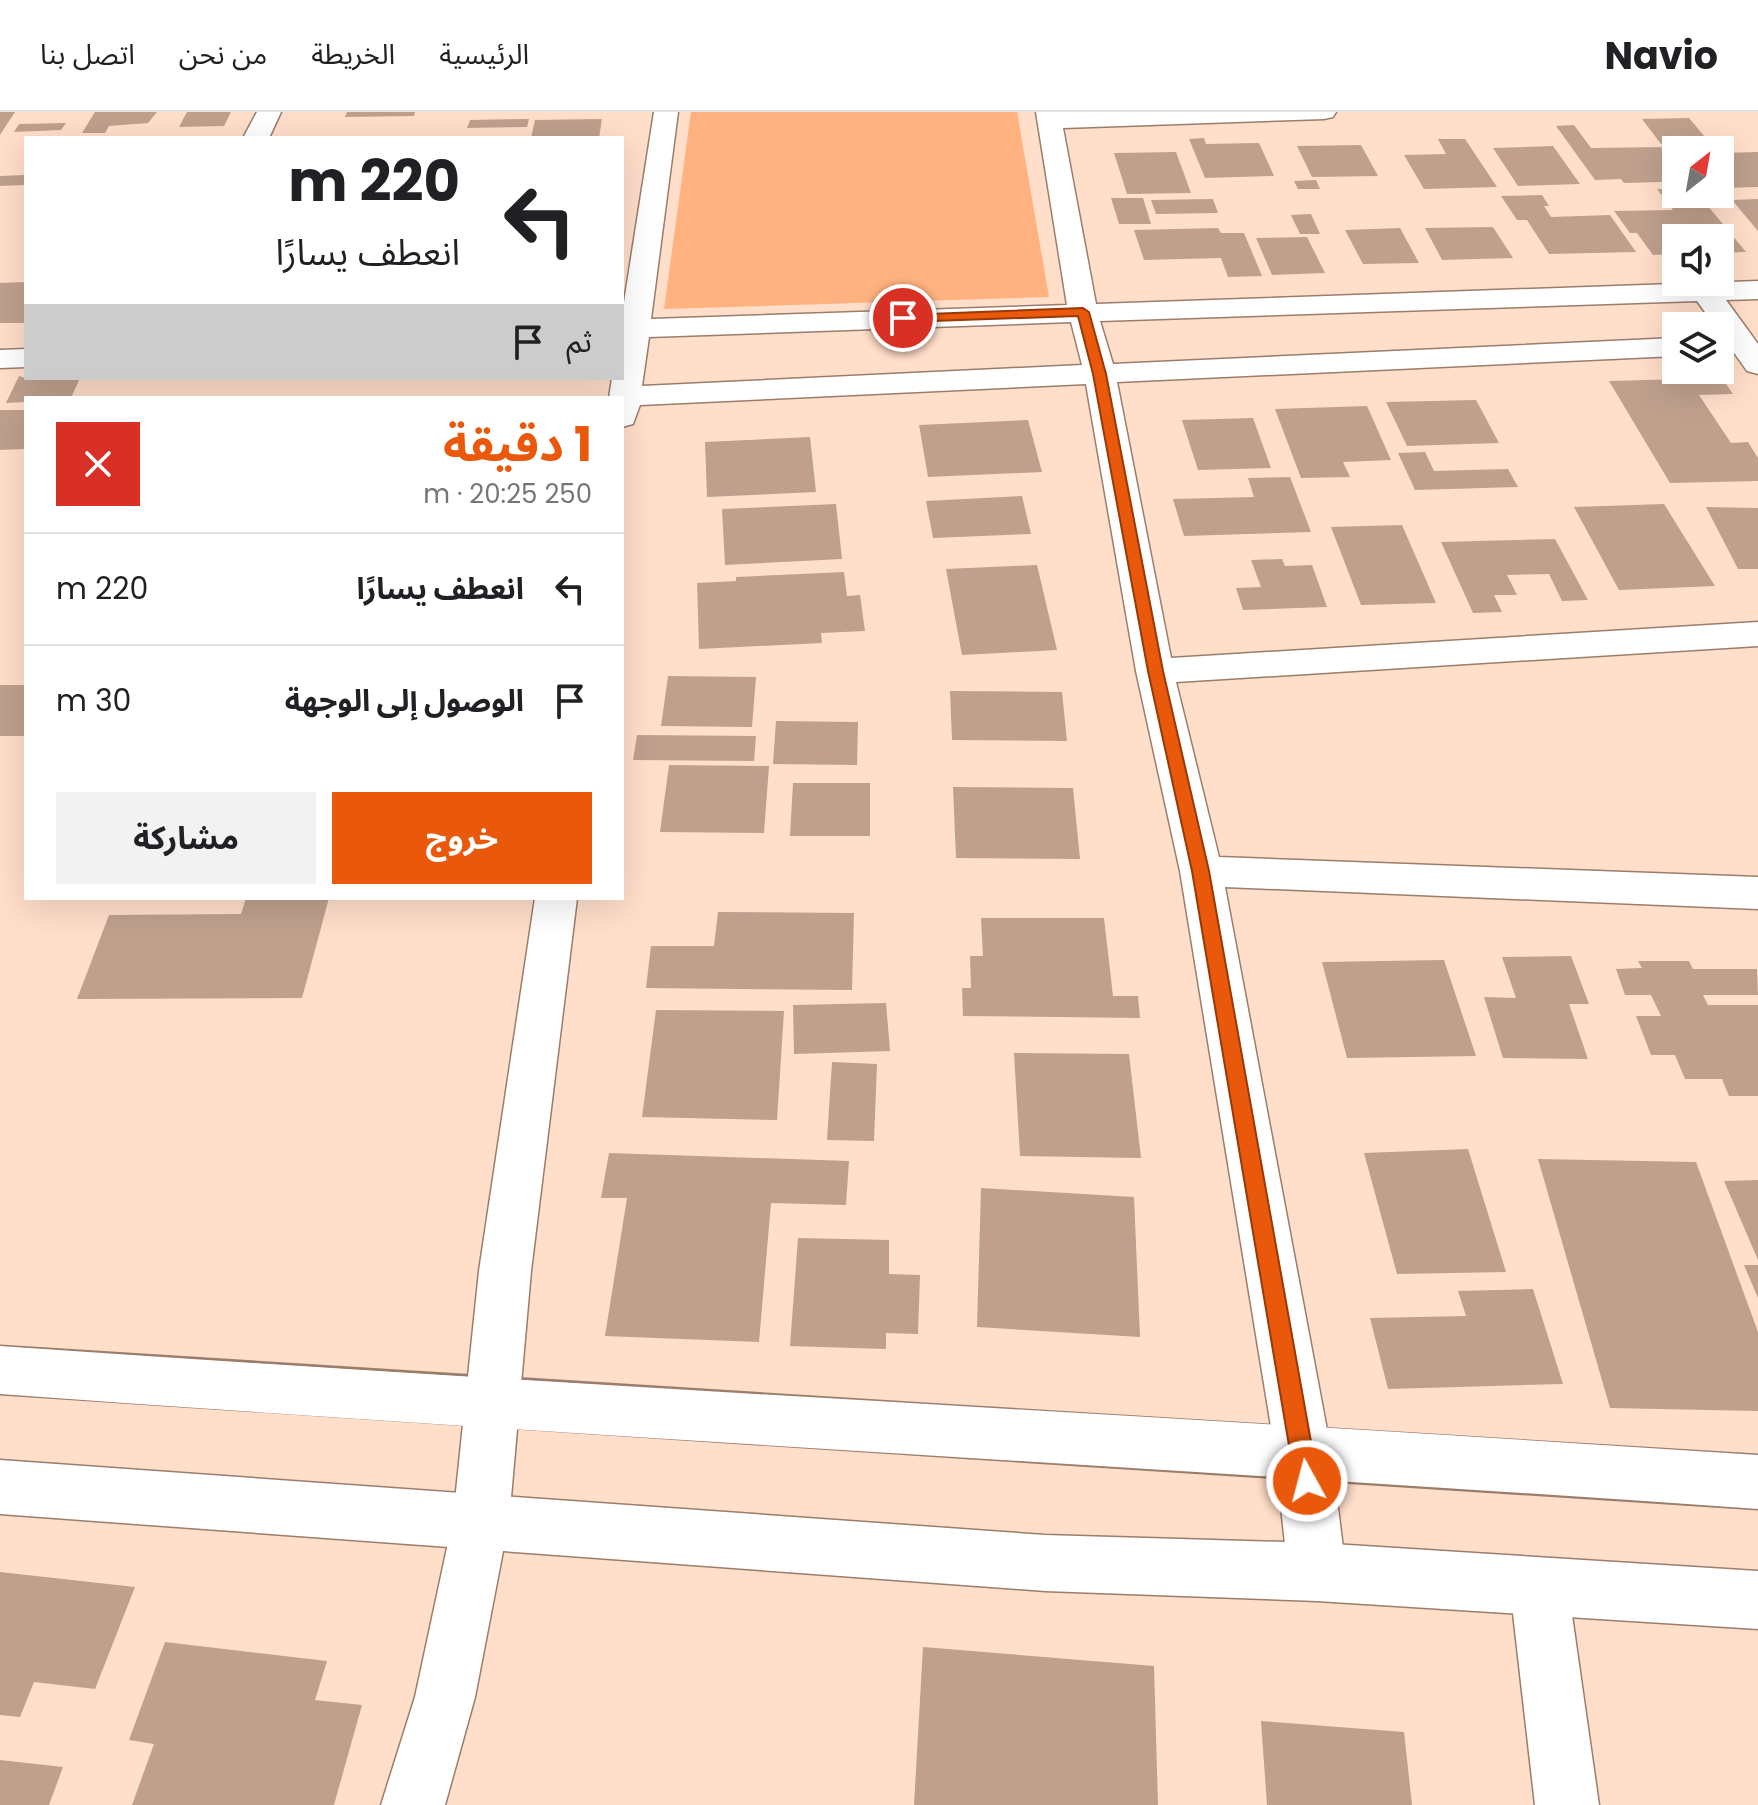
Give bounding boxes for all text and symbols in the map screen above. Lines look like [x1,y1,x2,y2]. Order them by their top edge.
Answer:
text: Navio [1604,29,1718,82]
text: اتصل بنا [40,35,135,74]
text: من نحن [179,35,267,74]
text: الخريطة [311,35,395,74]
text: الرئيسية [439,35,529,74]
north arrow [1662,136,1734,208]
map controls [1662,136,1734,384]
text: 220 m [288,142,460,221]
icon: left [488,168,592,272]
button: sound [1662,224,1734,296]
text: انعطف يسارًا [276,227,460,278]
pin [869,284,937,352]
icon: arrive [881,296,925,340]
button: layers [1662,312,1734,384]
icon: arrive [506,320,550,364]
text: ثم [566,320,592,363]
text: 1 دقيقة [443,411,592,478]
button: close [56,422,140,506]
text: 250 m · 20:25 [423,476,592,512]
text: 220 m [56,567,148,610]
text: انعطف يسارًا [356,567,524,610]
icon: left [548,567,592,611]
text: 30 m [56,679,131,722]
text: الوصول إلى الوجهة [285,679,524,722]
icon: arrive [548,679,592,723]
button: مشاركة [56,792,316,884]
button: خروج [332,792,592,884]
position arrow [1265,1439,1349,1523]

